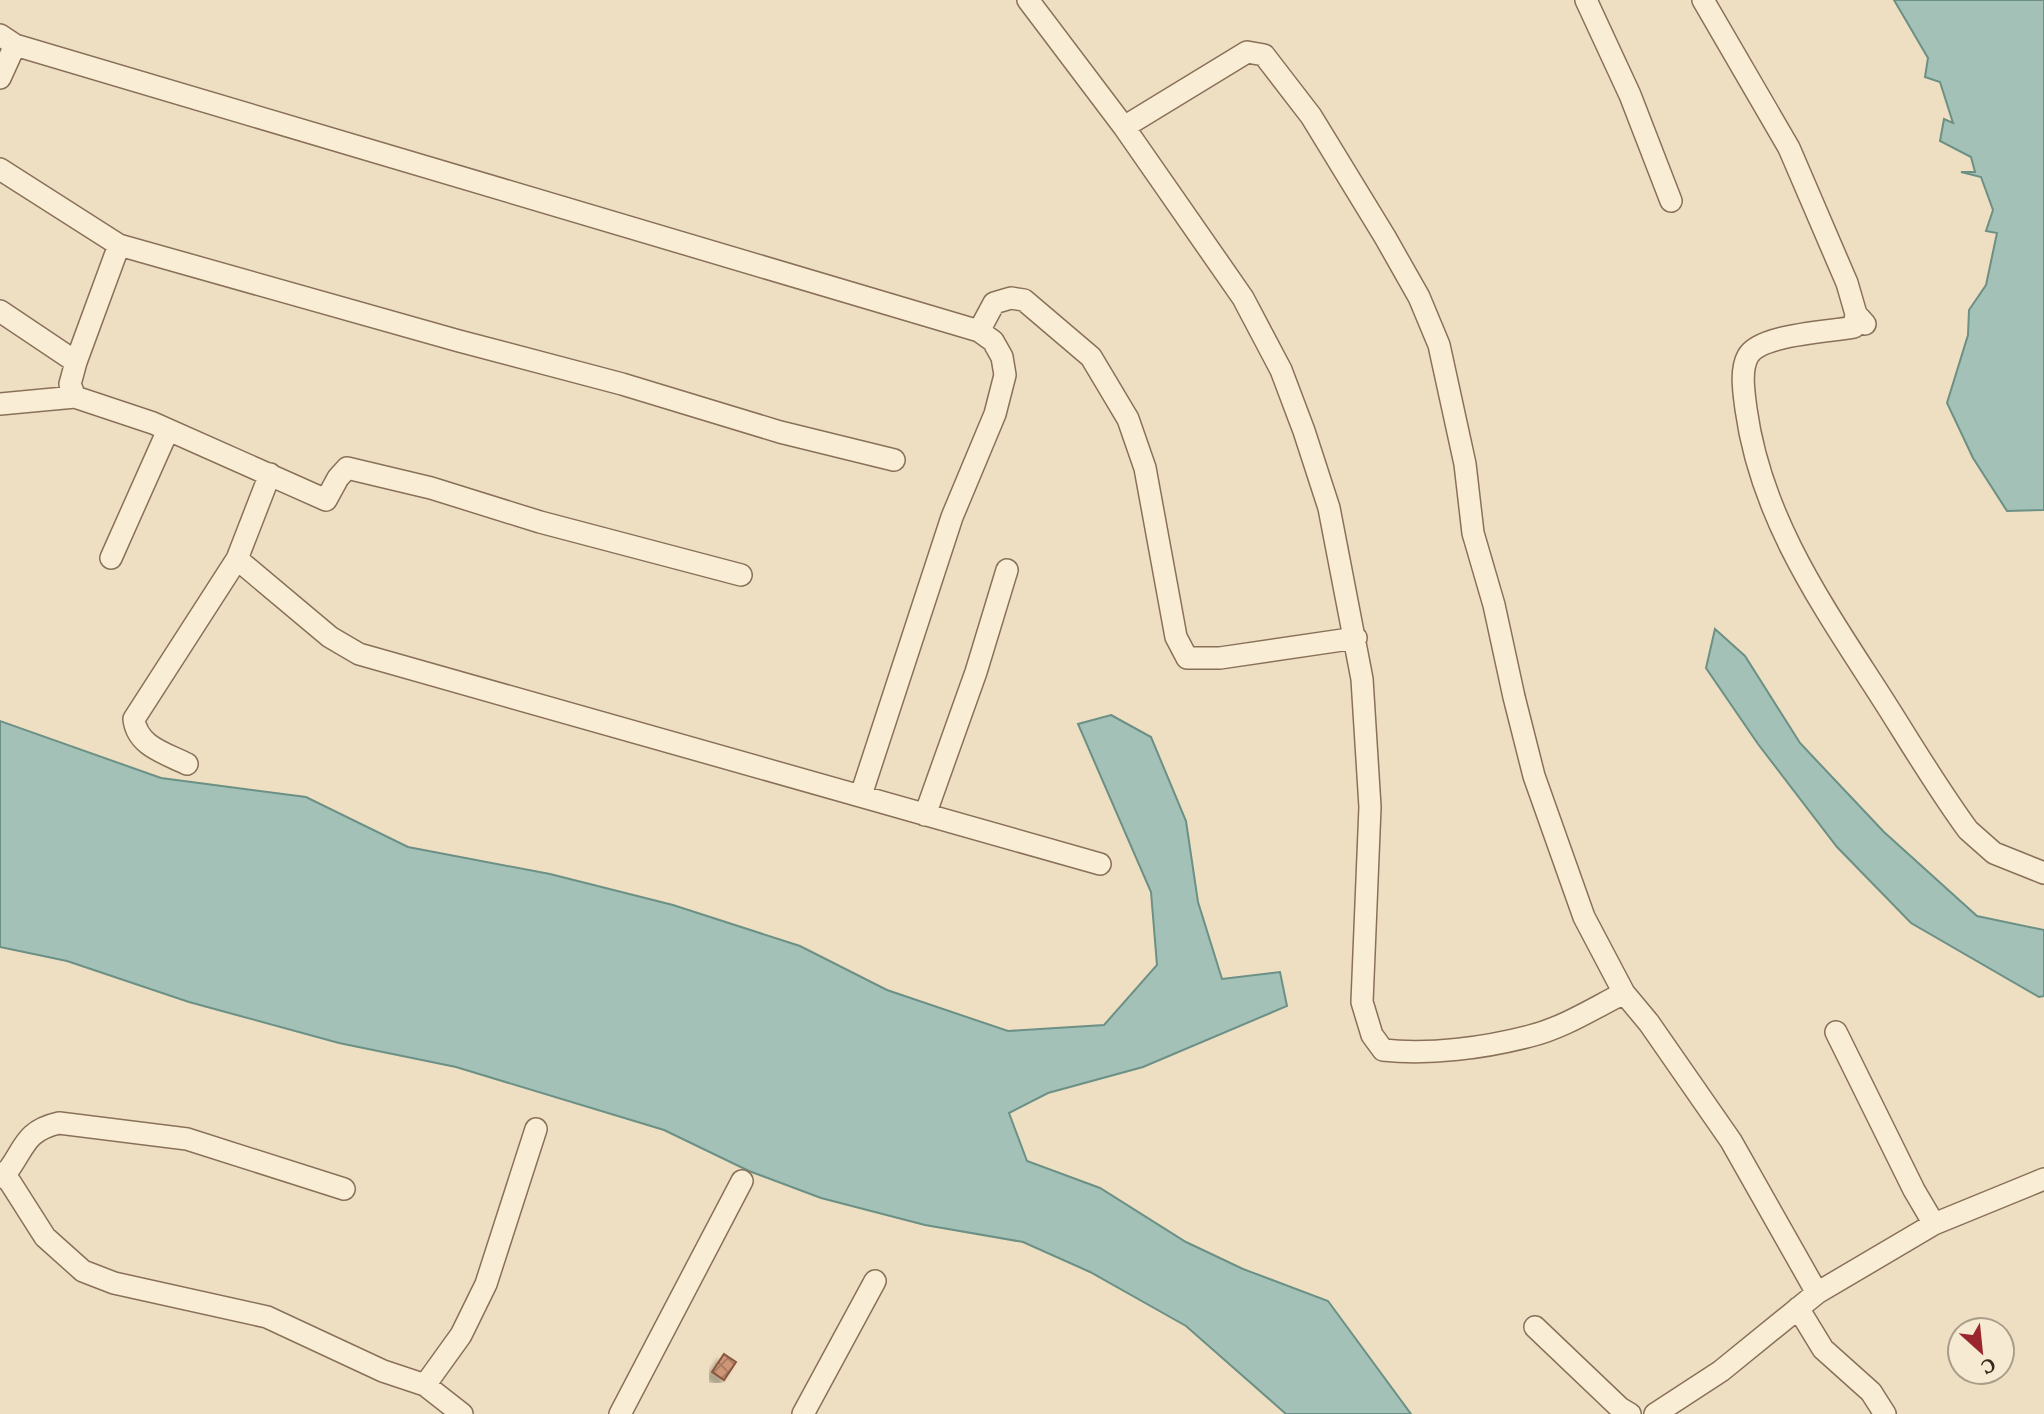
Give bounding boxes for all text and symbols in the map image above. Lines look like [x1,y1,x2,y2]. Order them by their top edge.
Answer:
north arrow [1946,1316,2016,1386]
text: С [1977,1352,2000,1380]

